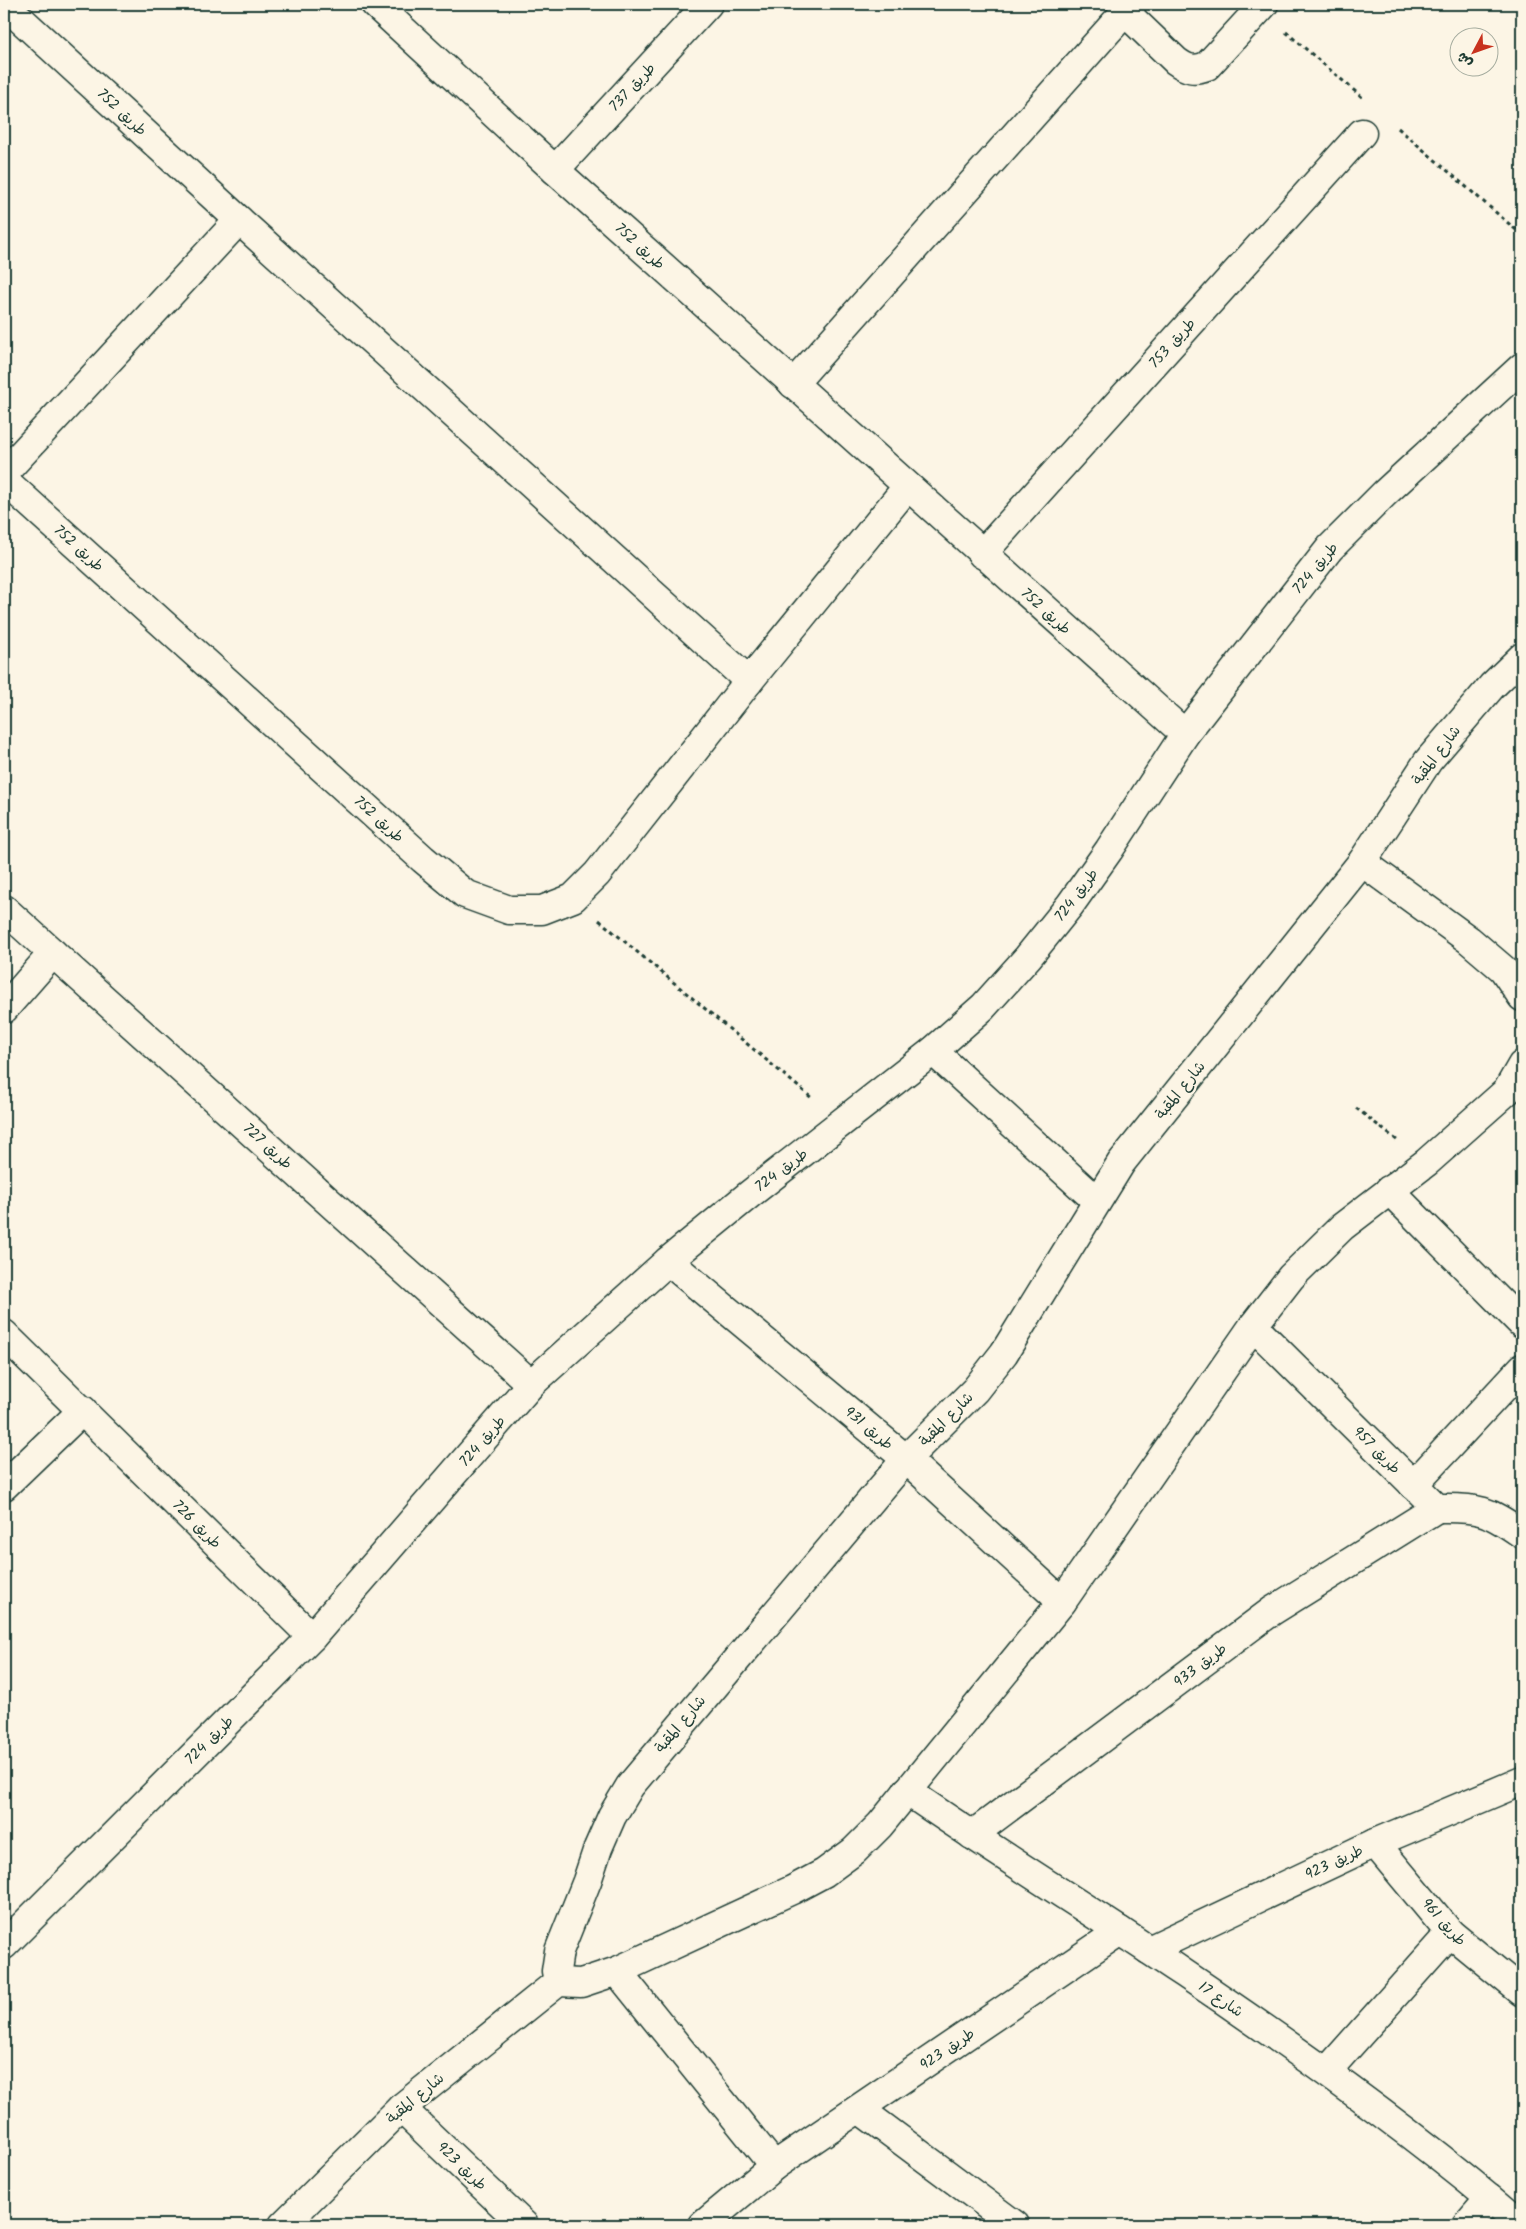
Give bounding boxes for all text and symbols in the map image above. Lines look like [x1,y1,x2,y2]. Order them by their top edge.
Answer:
north arrow [1448,28,1498,78]
text: ش [1452,47,1478,73]
street label: طريق 737 [604,58,662,118]
street label: طريق 752 [91,83,152,142]
street label: طريق 752 [609,217,670,276]
street label: طريق 753 [1143,313,1202,374]
street label: طريق 752 [48,519,109,578]
street label: طريق 724 [1287,537,1345,600]
street label: طريق 752 [1015,582,1076,641]
street label: شارع المقبة [1406,721,1467,791]
street label: طريق 752 [348,790,409,849]
street label: طريق 724 [1049,864,1105,927]
street label: شارع المقبة [1150,1056,1212,1125]
street label: طريق 727 [237,1118,298,1176]
street label: طريق 724 [750,1143,813,1199]
street label: شارع المقبة [914,1387,980,1453]
street label: طريق 931 [838,1401,898,1457]
street label: طريق 724 [454,1411,512,1473]
street label: طريق 957 [1347,1421,1406,1480]
street label: طريق 726 [166,1494,227,1555]
street label: طريق 933 [1169,1638,1233,1694]
street label: شارع المقبة [649,1690,712,1759]
street label: طريق 724 [180,1711,240,1771]
street label: طريق 923 [1301,1839,1368,1887]
street label: طريق 961 [1415,1893,1472,1952]
street label: شارع 17 [1193,1976,1248,2024]
street label: طريق 923 [915,2023,980,2077]
street label: شارع المقبة [381,2067,450,2130]
street label: طريق 923 [431,2137,492,2197]

